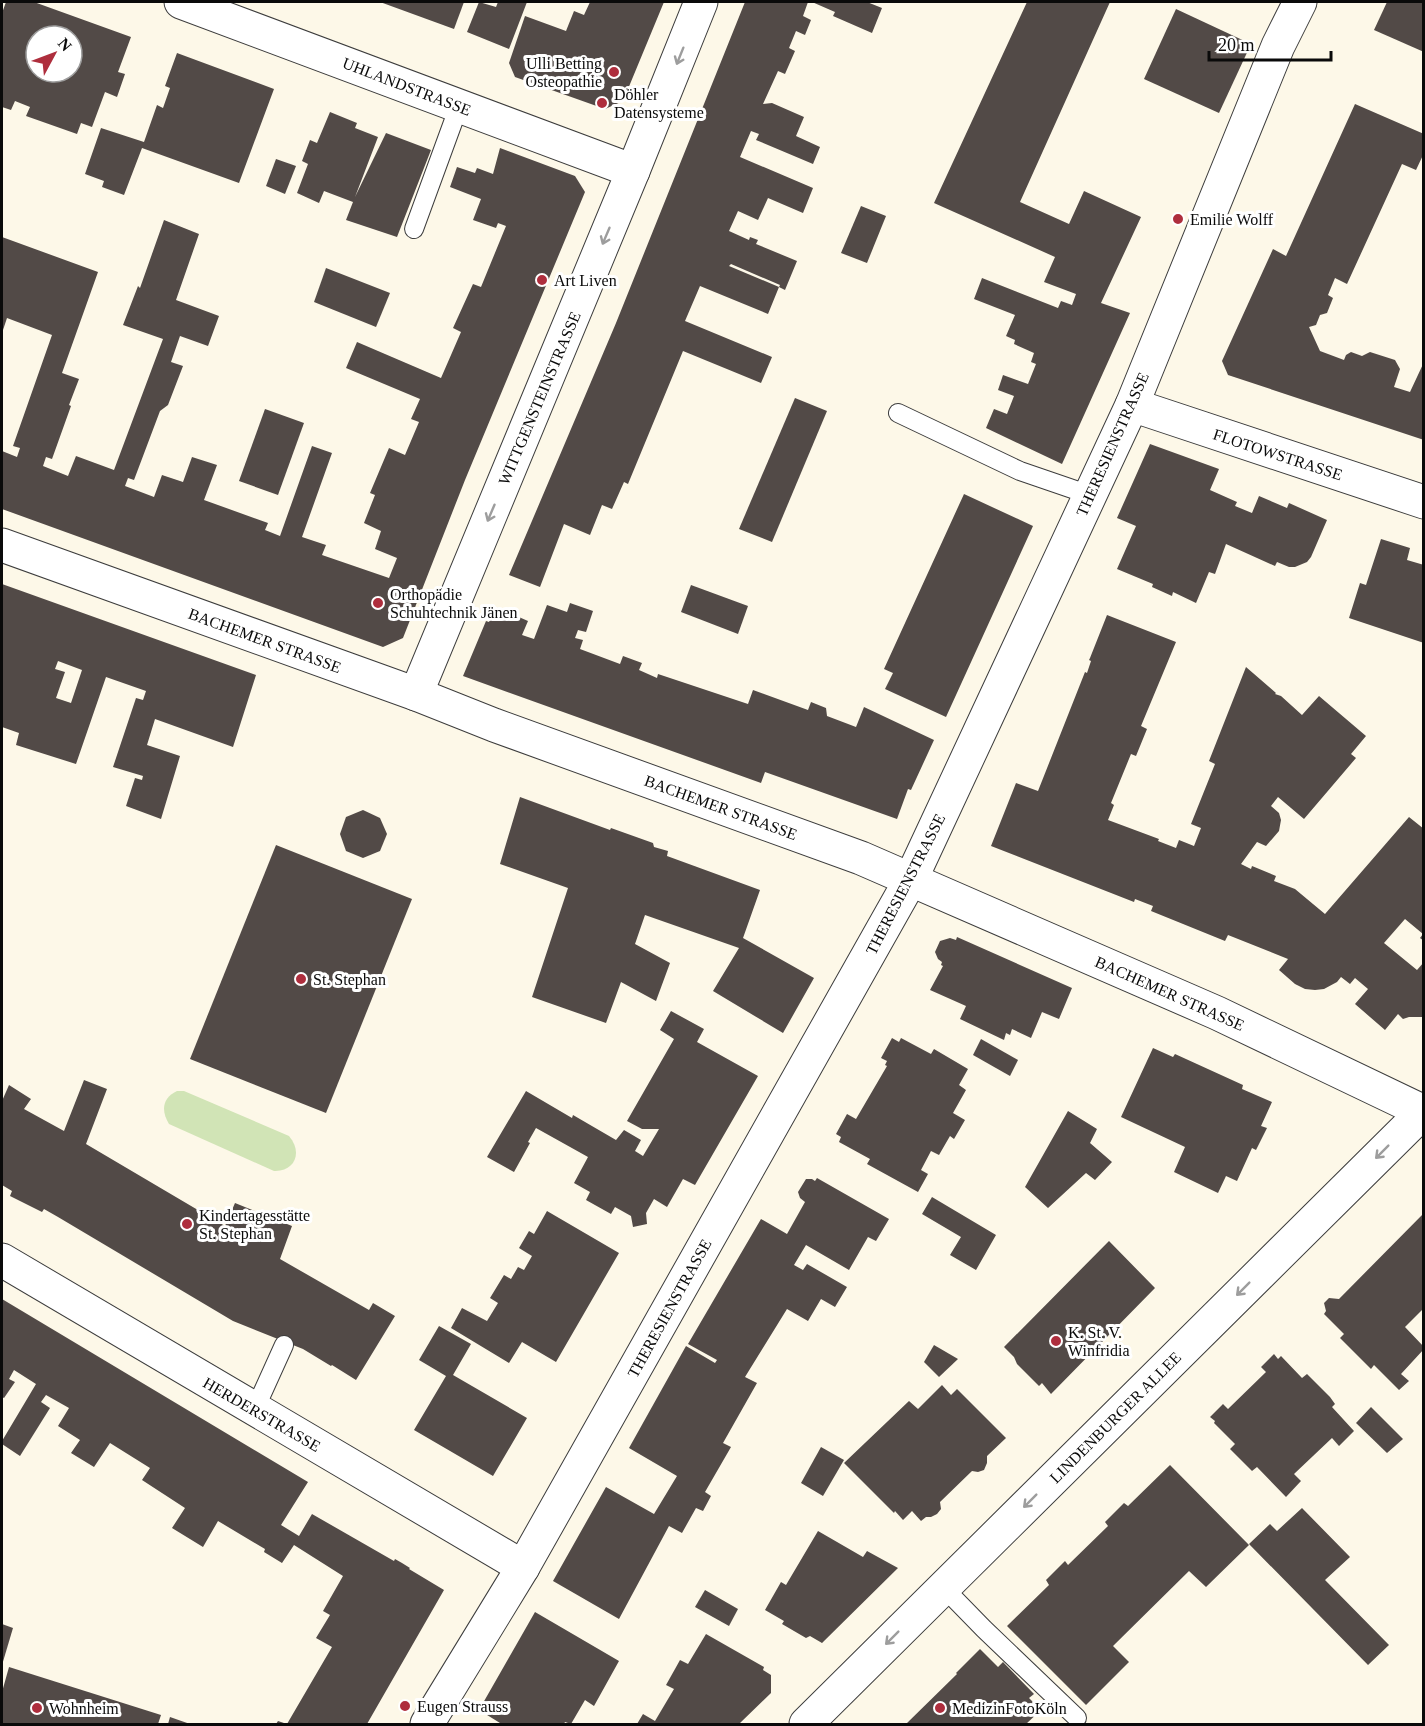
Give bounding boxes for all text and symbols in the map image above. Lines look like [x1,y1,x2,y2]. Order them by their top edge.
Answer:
north arrow [24,24,84,84]
scale bar [1209,24,1330,62]
text: N [55,35,75,55]
text: 20 m [1218,35,1255,55]
one-way arrow [673,46,684,64]
street label: UHLANDSTRASSE [340,54,473,119]
place label: Ulli Betting Osteopathie [526,55,602,91]
marker: Ulli Betting Osteopathie [607,65,621,79]
place label: Döhler Datensysteme [614,86,704,122]
marker: Döhler Datensysteme [595,96,609,110]
place label: Emilie Wolff [1190,211,1274,228]
marker: Emilie Wolff [1171,212,1185,226]
one-way arrow [600,227,611,245]
place label: Art Liven [554,272,617,289]
marker: Art Liven [535,273,549,287]
street label: WITTGENSTEINSTRASSE [495,309,584,487]
street label: THERESIENSTRASSE [1073,370,1152,519]
street label: FLOTOWSTRASSE [1211,426,1345,483]
one-way arrow [485,504,496,522]
place label: Orthopädie Schuhtechnik Jänen [390,586,518,621]
marker: Orthopädie Schuhtechnik Jänen [371,596,385,610]
street label: BACHEMER STRASSE [186,605,344,676]
street label: BACHEMER STRASSE [642,772,800,843]
street label: THERESIENSTRASSE [863,811,948,957]
street label: BACHEMER STRASSE [1093,953,1247,1034]
place label: St. Stephan [313,971,386,989]
marker: St. Stephan [294,972,308,986]
one-way arrow [1374,1145,1389,1160]
place label: Kindertagesstätte St. Stephan [199,1207,310,1243]
marker: Kindertagesstätte St. Stephan [180,1217,194,1231]
street label: THERESIENSTRASSE [624,1236,715,1380]
one-way arrow [1236,1282,1251,1297]
place label: K. St. V. Winfridia [1068,1324,1130,1359]
marker: K. St. V. Winfridia [1049,1334,1063,1348]
street label: LINDENBURGER ALLEE [1046,1348,1184,1486]
street label: HERDERSTRASSE [200,1374,323,1455]
one-way arrow [1023,1493,1038,1508]
one-way arrow [885,1631,900,1646]
place label: Eugen Strauss [417,1698,508,1716]
marker: Eugen Strauss [398,1699,412,1713]
place label: Wohnheim [49,1700,119,1717]
place label: MedizinFotoKöln [952,1700,1067,1717]
marker: Wohnheim [30,1701,44,1715]
marker: MedizinFotoKöln [933,1701,947,1715]

